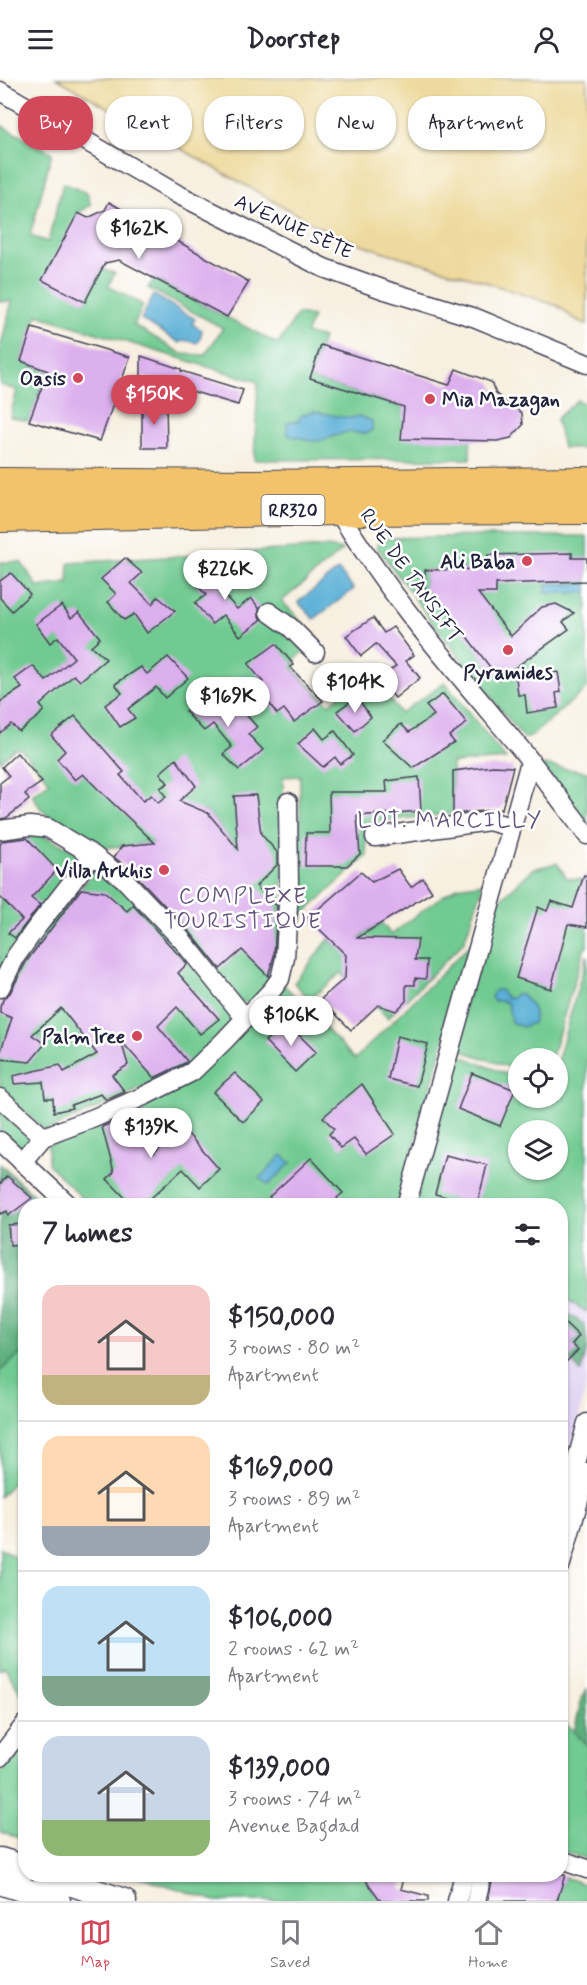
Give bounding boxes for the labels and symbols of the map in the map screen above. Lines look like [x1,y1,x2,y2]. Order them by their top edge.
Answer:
street label: AVENUE SÈTE [230,188,357,267]
pin: $162K [97,209,181,260]
place label: Oasis [20,366,66,393]
marker: Oasis [71,371,85,385]
pin: $150K [112,375,196,426]
place label: Mia Mazagan [442,387,560,416]
marker: Mia Mazagan [423,392,437,406]
road number: RR320 [262,495,324,525]
street label: RUE DE TANSIFT [353,503,469,648]
place label: Ali Baba [440,549,515,576]
pin: $226K [183,550,267,601]
marker: Ali Baba [520,554,534,568]
marker: Pyramides [501,643,515,657]
place label: Pyramides [463,660,553,687]
pin: $104K [313,663,397,714]
pin: $169K [186,677,270,728]
district label: LOT. MARCILLY [357,807,543,835]
place label: Villa Arkhis [55,858,152,885]
marker: Villa Arkhis [157,863,171,877]
district label: COMPLEXE TOURISTIQUE [164,883,322,936]
pin: $106K [249,996,333,1047]
place label: PalmTree [42,1024,125,1051]
marker: PalmTree [130,1029,144,1043]
pin: $139K [109,1108,193,1159]

